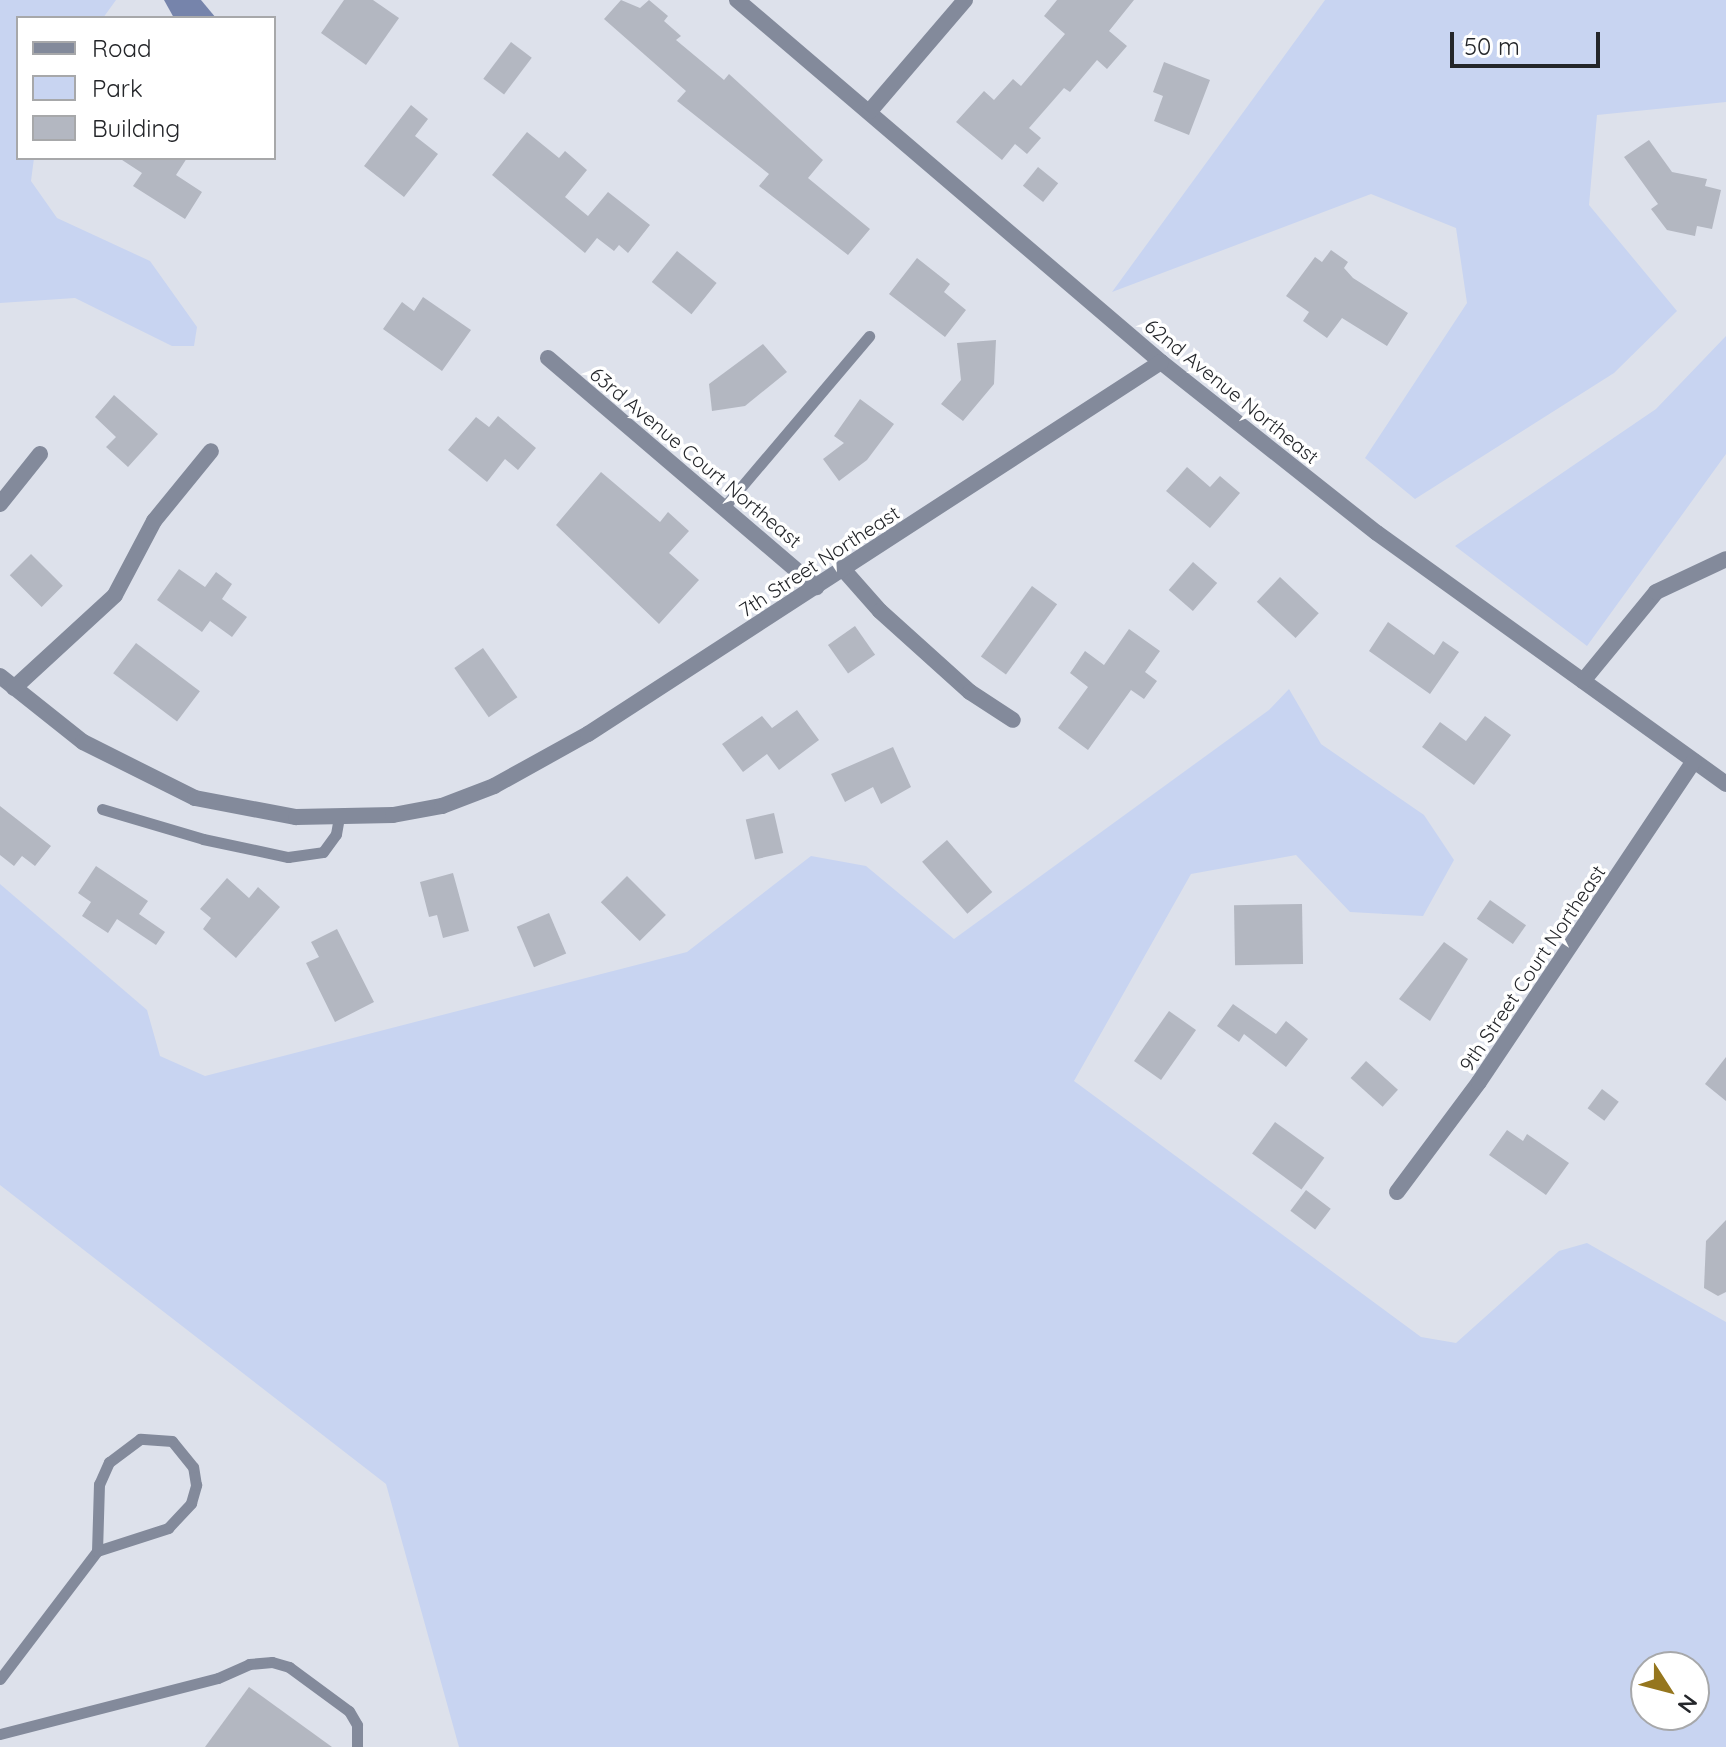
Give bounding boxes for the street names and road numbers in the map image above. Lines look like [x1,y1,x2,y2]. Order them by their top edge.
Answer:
street label: 62nd Avenue Northeast [1140,313,1324,469]
street label: 63rd Avenue Court Northeast [585,362,807,552]
street label: 7th Street Northeast [734,500,904,622]
street label: 9th Street Court Northeast [1454,860,1610,1076]

